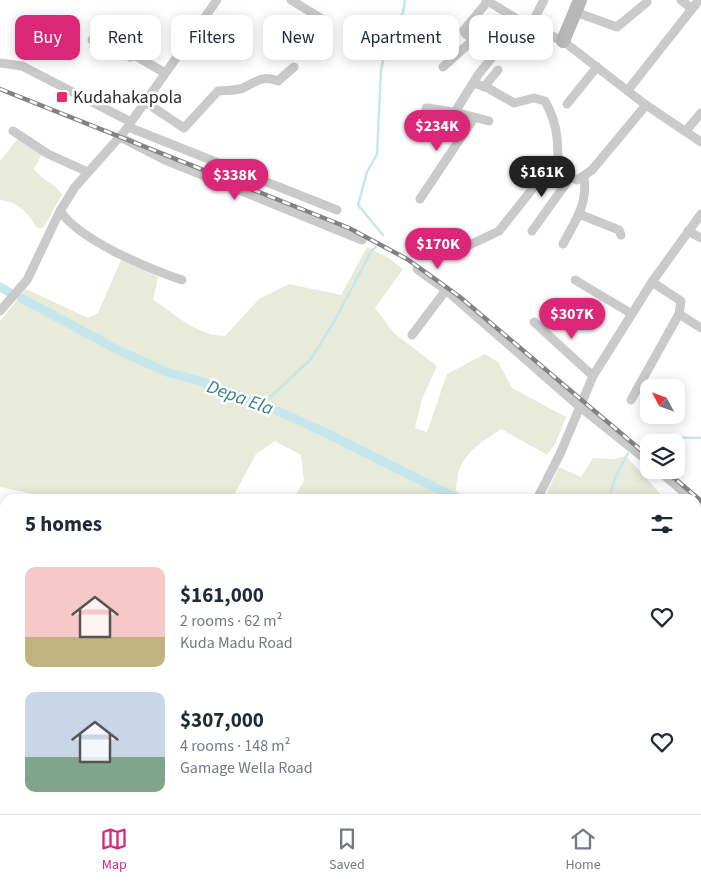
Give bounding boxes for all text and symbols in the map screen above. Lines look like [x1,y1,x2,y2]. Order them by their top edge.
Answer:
chip: Buy [15,15,80,60]
chip: Rent [90,15,161,60]
chip: Filters [171,15,253,60]
chip: New [263,15,333,60]
chip: Apartment [343,15,459,60]
chip: House [469,15,553,60]
place label: Kudahakapola [73,85,182,110]
marker: Kudahakapola [55,90,69,104]
pin: $234K [402,110,472,152]
text: $234K [415,115,459,137]
pin: $161K [507,156,577,198]
pin: $338K [200,158,270,201]
text: $161K [520,161,564,183]
text: $338K [213,164,257,186]
pin: $170K [403,228,473,270]
text: $170K [416,233,460,255]
pin: $307K [537,298,607,340]
text: $307K [550,303,594,325]
water label: Depa Ela [203,374,277,422]
north arrow [640,379,685,424]
map controls [640,379,685,479]
button: layers [640,434,685,479]
text: 5 homes [25,509,102,539]
icon: filters [648,510,676,538]
text: $161,000 [180,580,264,610]
icon: home [65,587,125,647]
icon: heart [648,603,676,631]
text: 2 rooms · 62 m² [180,610,282,632]
text: Kuda Madu Road [180,632,293,654]
text: $307,000 [180,705,264,735]
icon: home [65,712,125,772]
icon: heart [648,728,676,756]
text: 4 rooms · 148 m² [180,735,290,757]
text: Gamage Wella Road [180,757,313,779]
tab: Map [100,825,128,875]
tab: Saved [329,825,365,875]
tab: Home [565,825,601,875]

